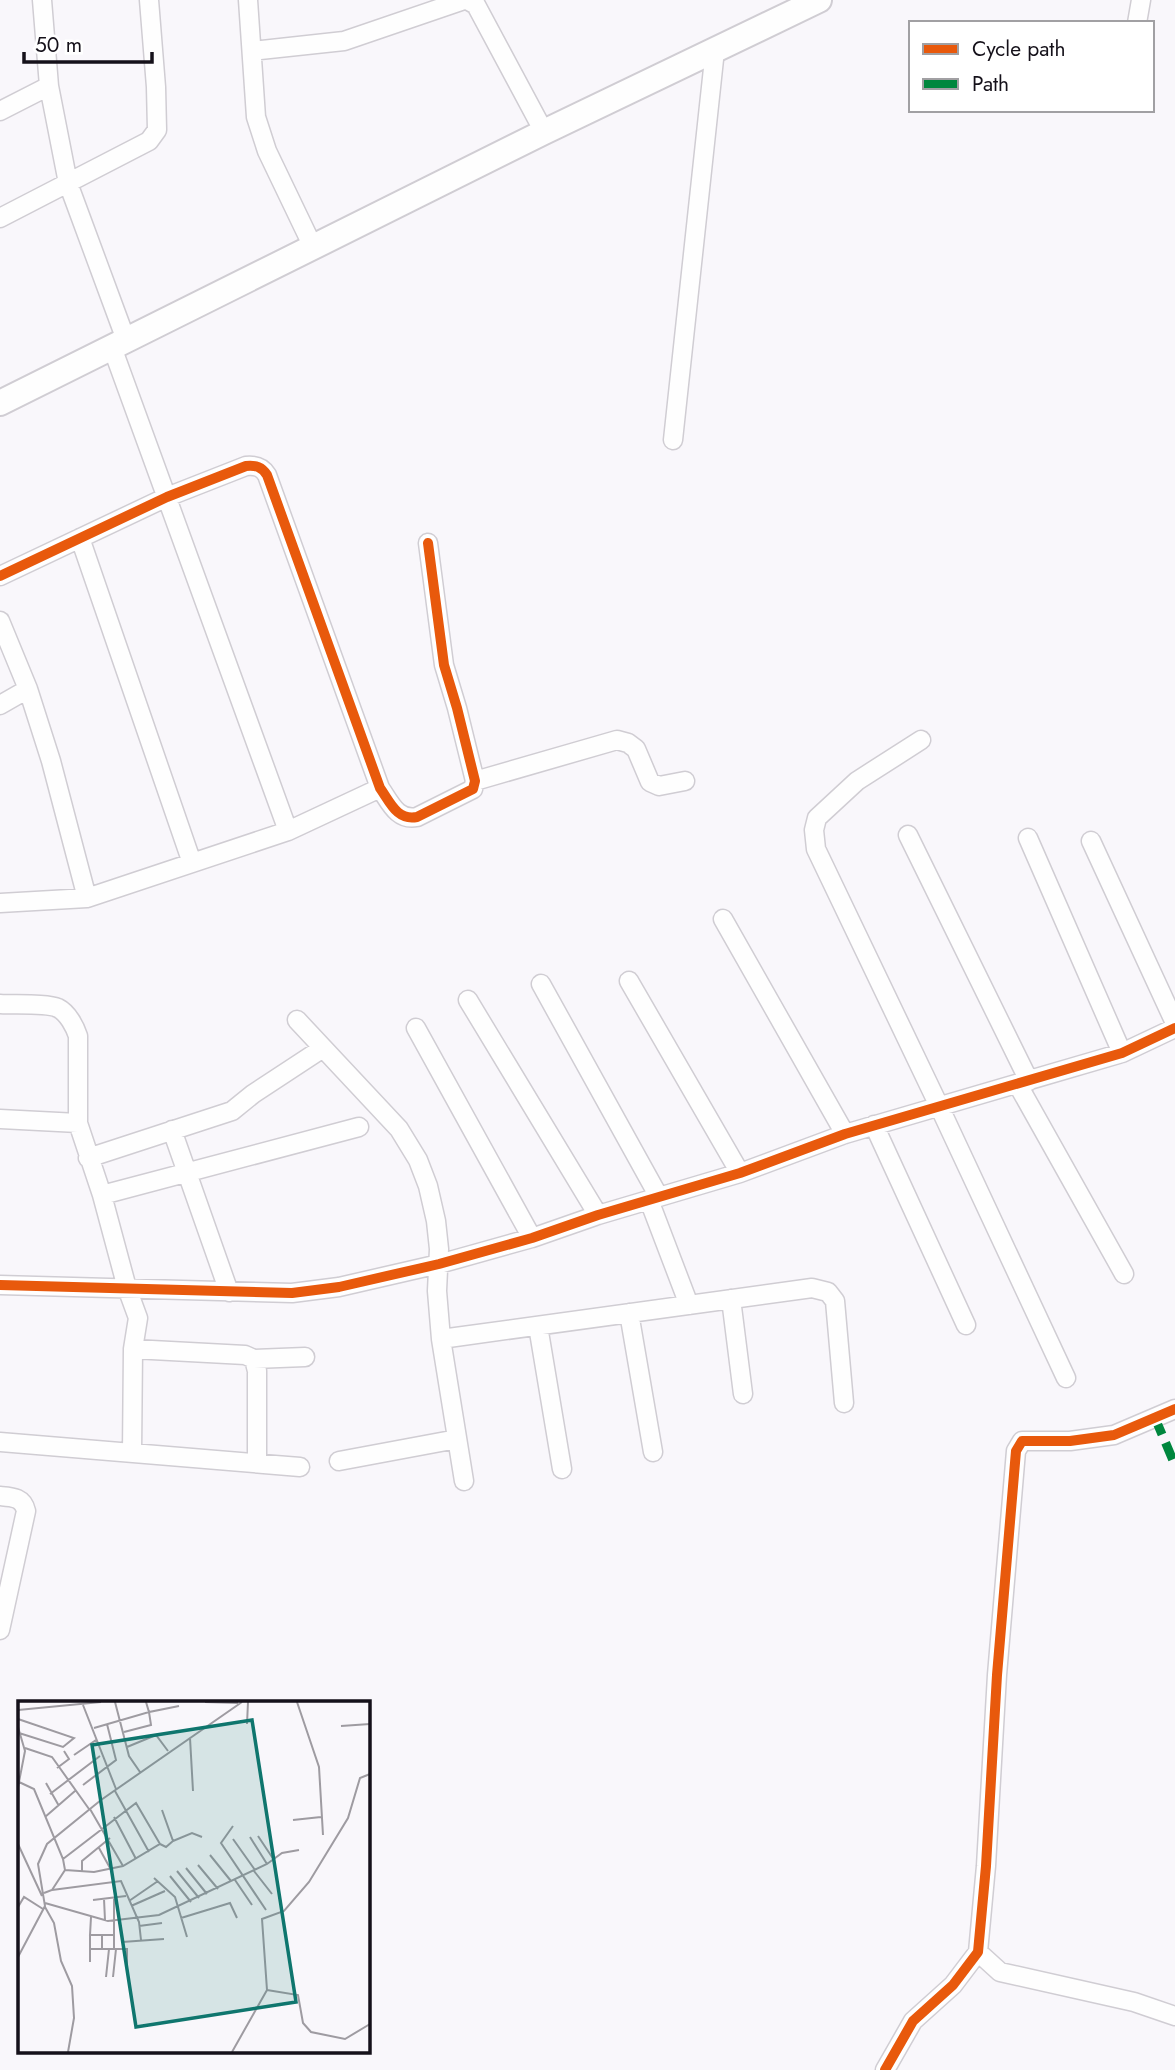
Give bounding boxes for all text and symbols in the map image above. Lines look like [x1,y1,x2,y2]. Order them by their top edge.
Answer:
scale bar [24,21,152,65]
legend [909,21,1154,112]
text: 50 m [35,30,82,60]
text: Cycle path [972,34,1065,64]
text: Path [972,69,1009,99]
inset map [18,1701,369,2052]

